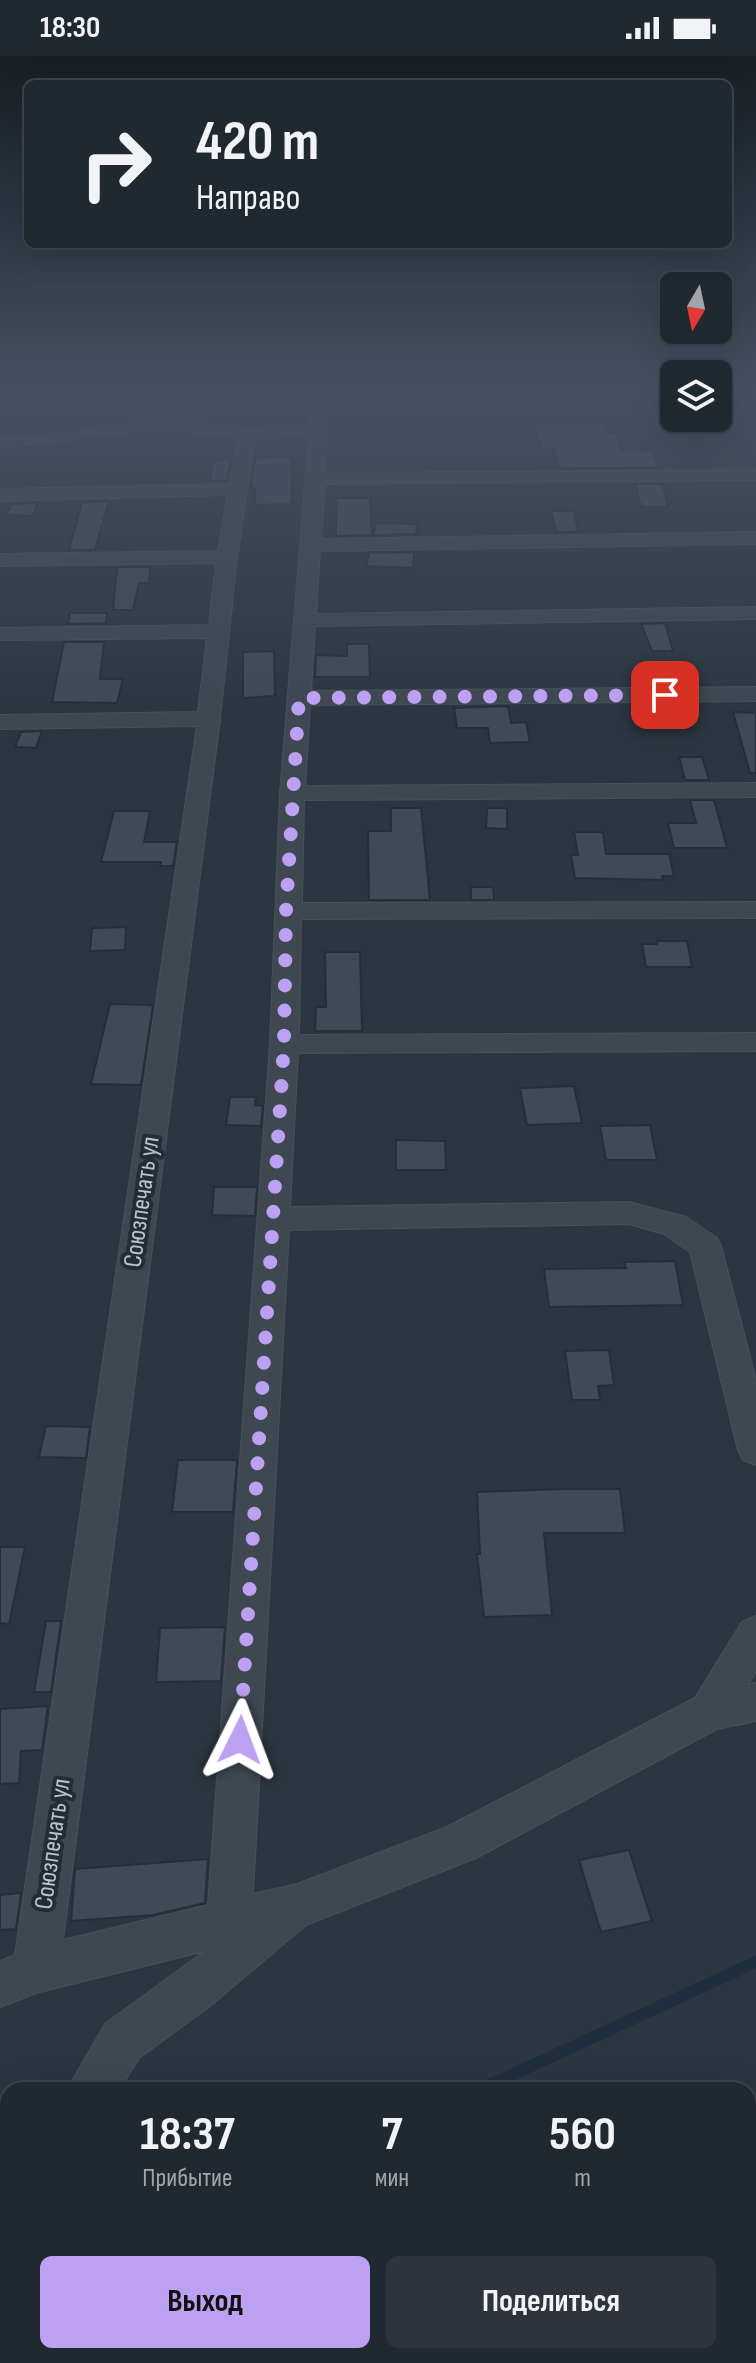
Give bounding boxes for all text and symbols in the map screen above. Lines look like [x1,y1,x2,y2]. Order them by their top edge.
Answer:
text: 18:30 [40,10,100,46]
text: 420 m [196,109,319,176]
icon: right [64,112,168,216]
text: Направо [196,177,300,220]
north arrow [660,272,732,344]
map controls [660,272,732,432]
button: layers [660,360,732,432]
pin [631,661,699,729]
icon: arrive [643,673,687,717]
street label: Союзпечать ул [117,1135,167,1269]
position arrow [198,1698,282,1782]
street label: Союзпечать ул [28,1777,78,1911]
text: 18:37 [140,2106,235,2163]
text: 7 [382,2106,402,2163]
text: 560 [549,2106,616,2163]
text: Прибытие [142,2163,232,2194]
text: мин [375,2163,409,2194]
text: m [574,2163,591,2194]
button: Выход [40,2256,370,2348]
button: Поделиться [386,2256,716,2348]

